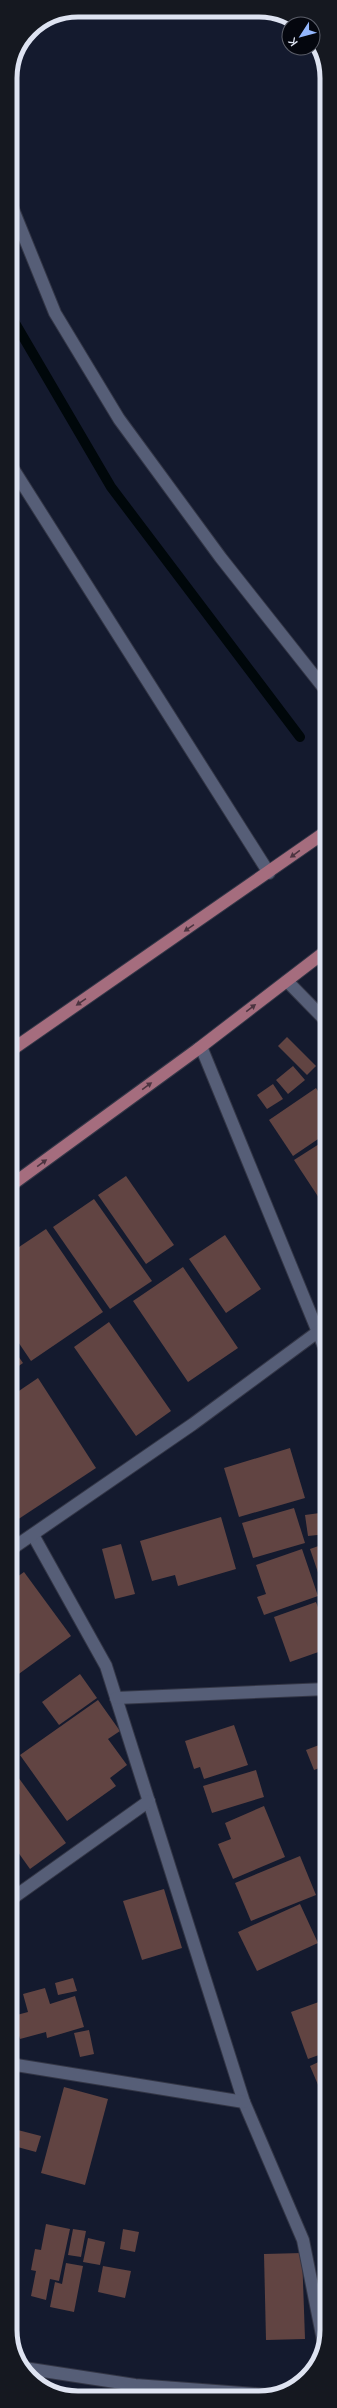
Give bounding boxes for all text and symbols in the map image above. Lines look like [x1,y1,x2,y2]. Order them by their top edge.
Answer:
north arrow [281,16,321,56]
text: K [284,34,301,49]
one-way arrow [290,850,301,858]
one-way arrow [183,924,194,932]
one-way arrow [76,998,87,1006]
one-way arrow [245,1004,256,1013]
one-way arrow [141,1082,152,1090]
one-way arrow [36,1159,47,1167]

